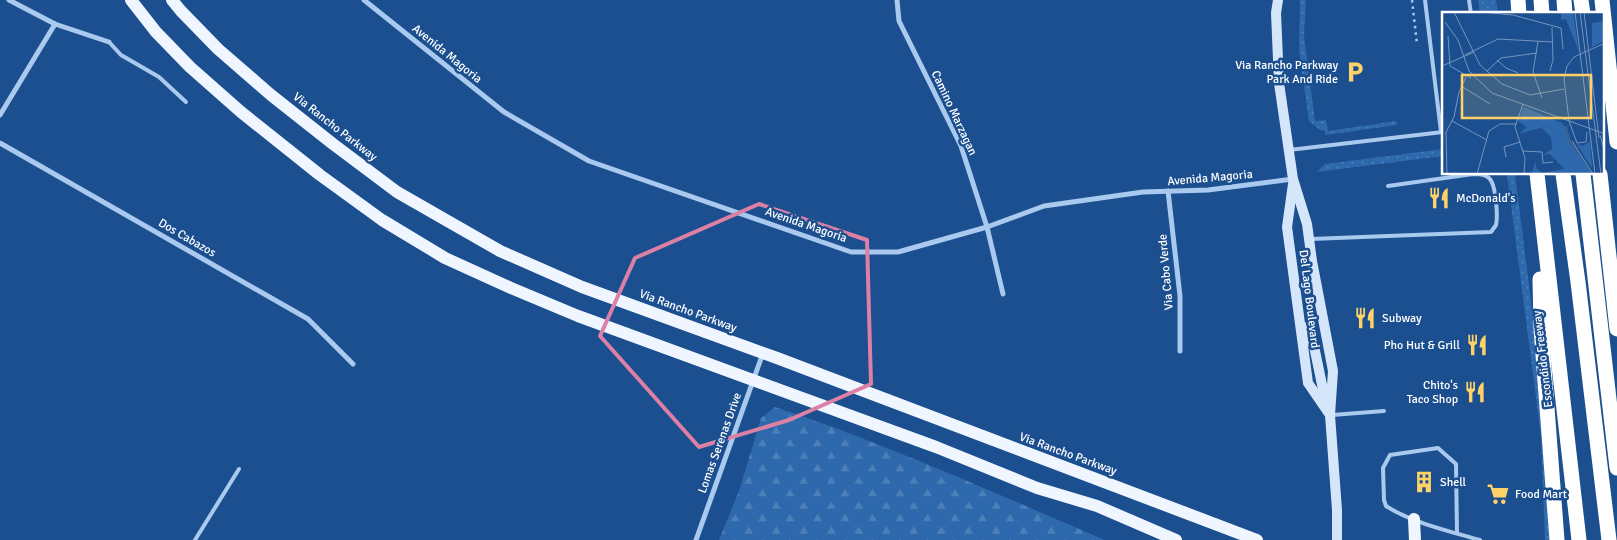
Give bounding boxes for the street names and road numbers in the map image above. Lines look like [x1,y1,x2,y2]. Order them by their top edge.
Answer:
street label: Avenida Magoria [409,21,485,87]
street label: Camino Marzagan [928,68,980,158]
street label: Via Rancho Parkway [290,89,380,165]
street label: Avenida Magoria [1167,167,1253,189]
street label: Avenida Magoria [763,204,849,246]
street label: Dos Cabazos [155,215,219,261]
street label: Via Cabo Verde [1155,233,1177,311]
street label: Del Lago Boulevard [1296,249,1322,349]
street label: Via Rancho Parkway [637,286,739,336]
street label: Escondido Freeway [1530,309,1556,408]
street label: Lomas Serenas Drive [695,391,745,495]
street label: Via Rancho Parkway [1017,429,1119,479]

